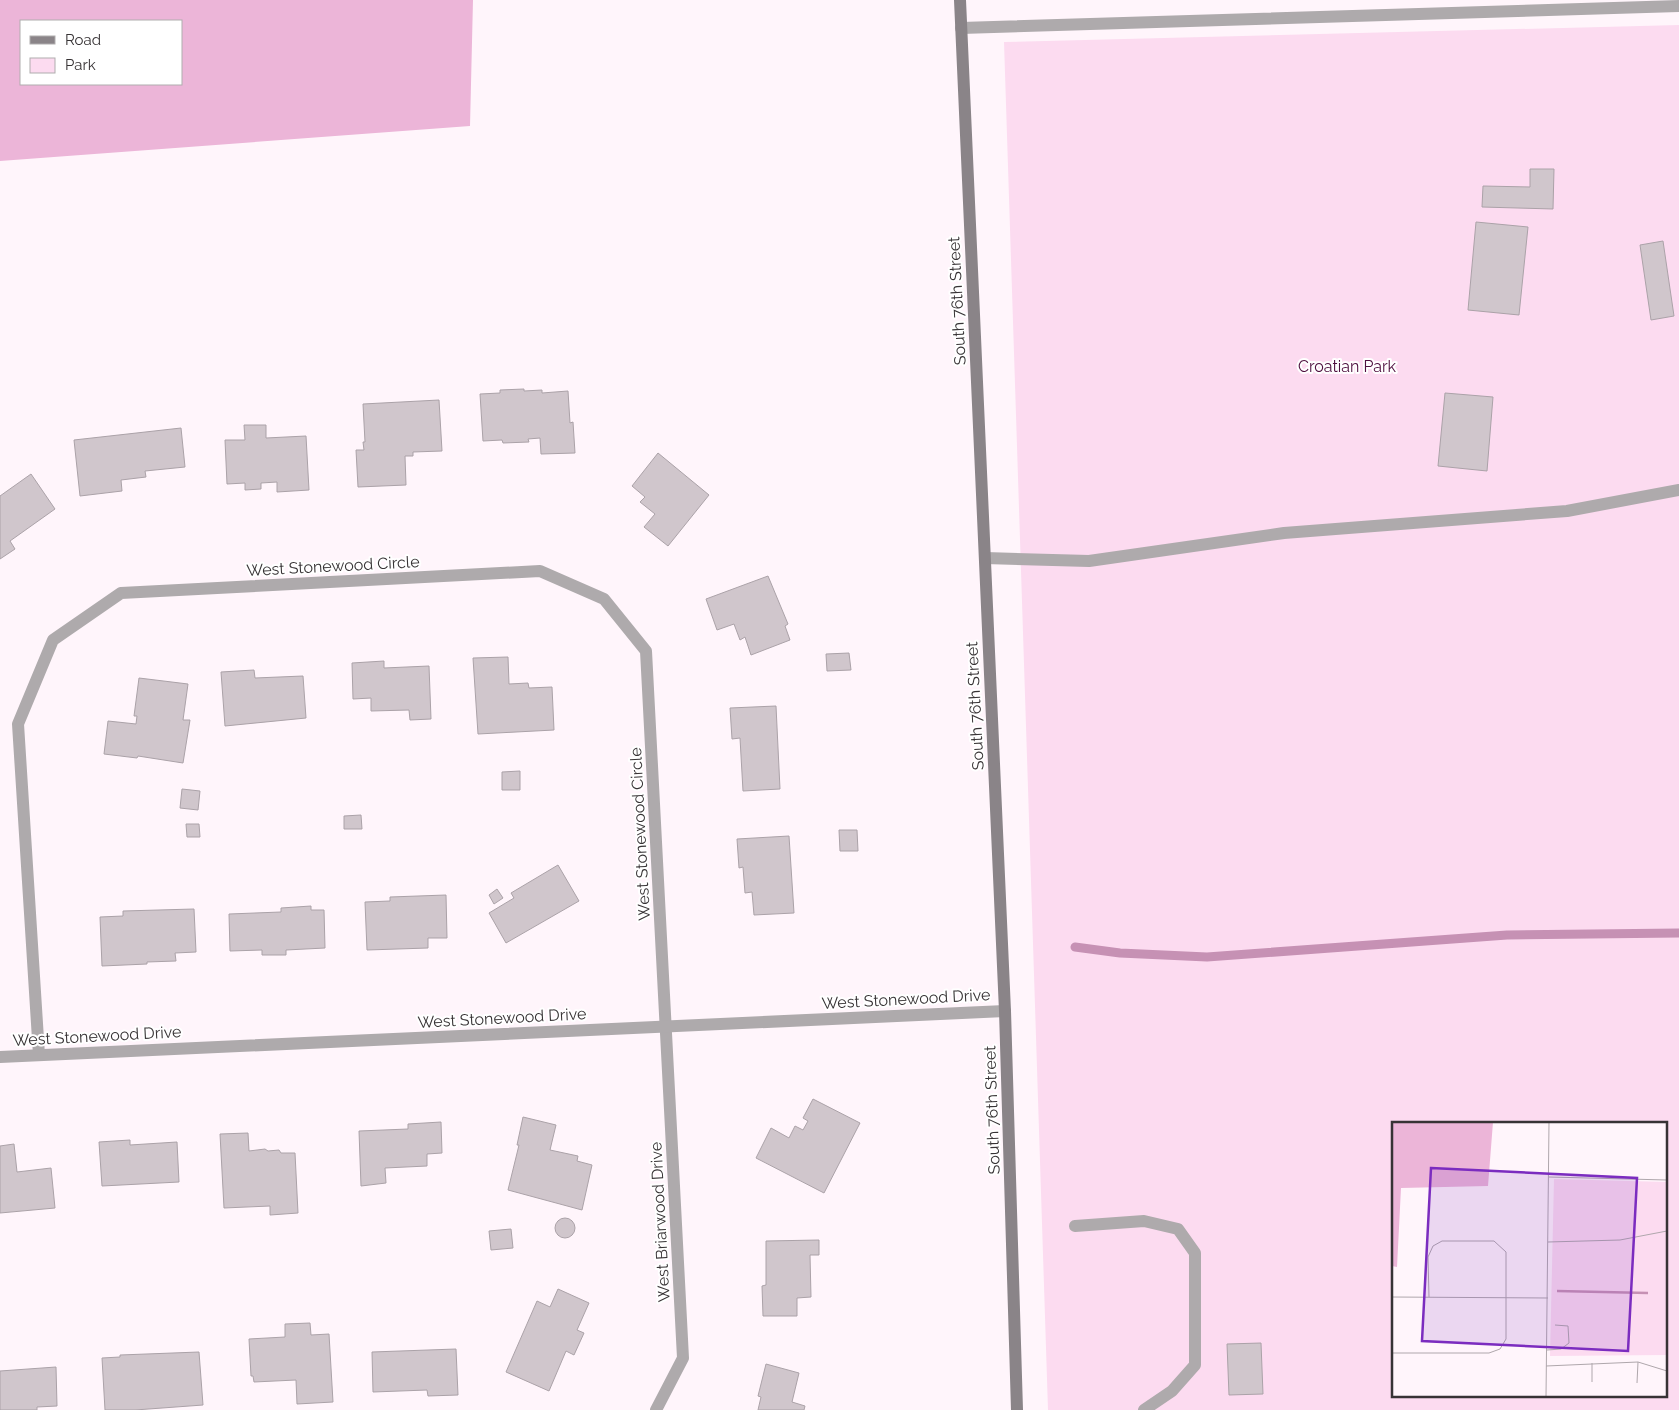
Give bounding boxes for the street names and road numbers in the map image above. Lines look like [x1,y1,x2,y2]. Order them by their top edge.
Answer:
street label: South 76th Street [944,236,970,366]
street label: West Stonewood Circle [246,552,420,580]
street label: South 76th Street [962,641,988,771]
street label: West Stonewood Circle [626,747,654,921]
street label: West Stonewood Drive [821,985,991,1013]
street label: West Stonewood Drive [417,1004,587,1032]
street label: West Stonewood Drive [12,1022,182,1050]
street label: South 76th Street [980,1045,1004,1175]
street label: West Briarwood Drive [646,1141,674,1303]

